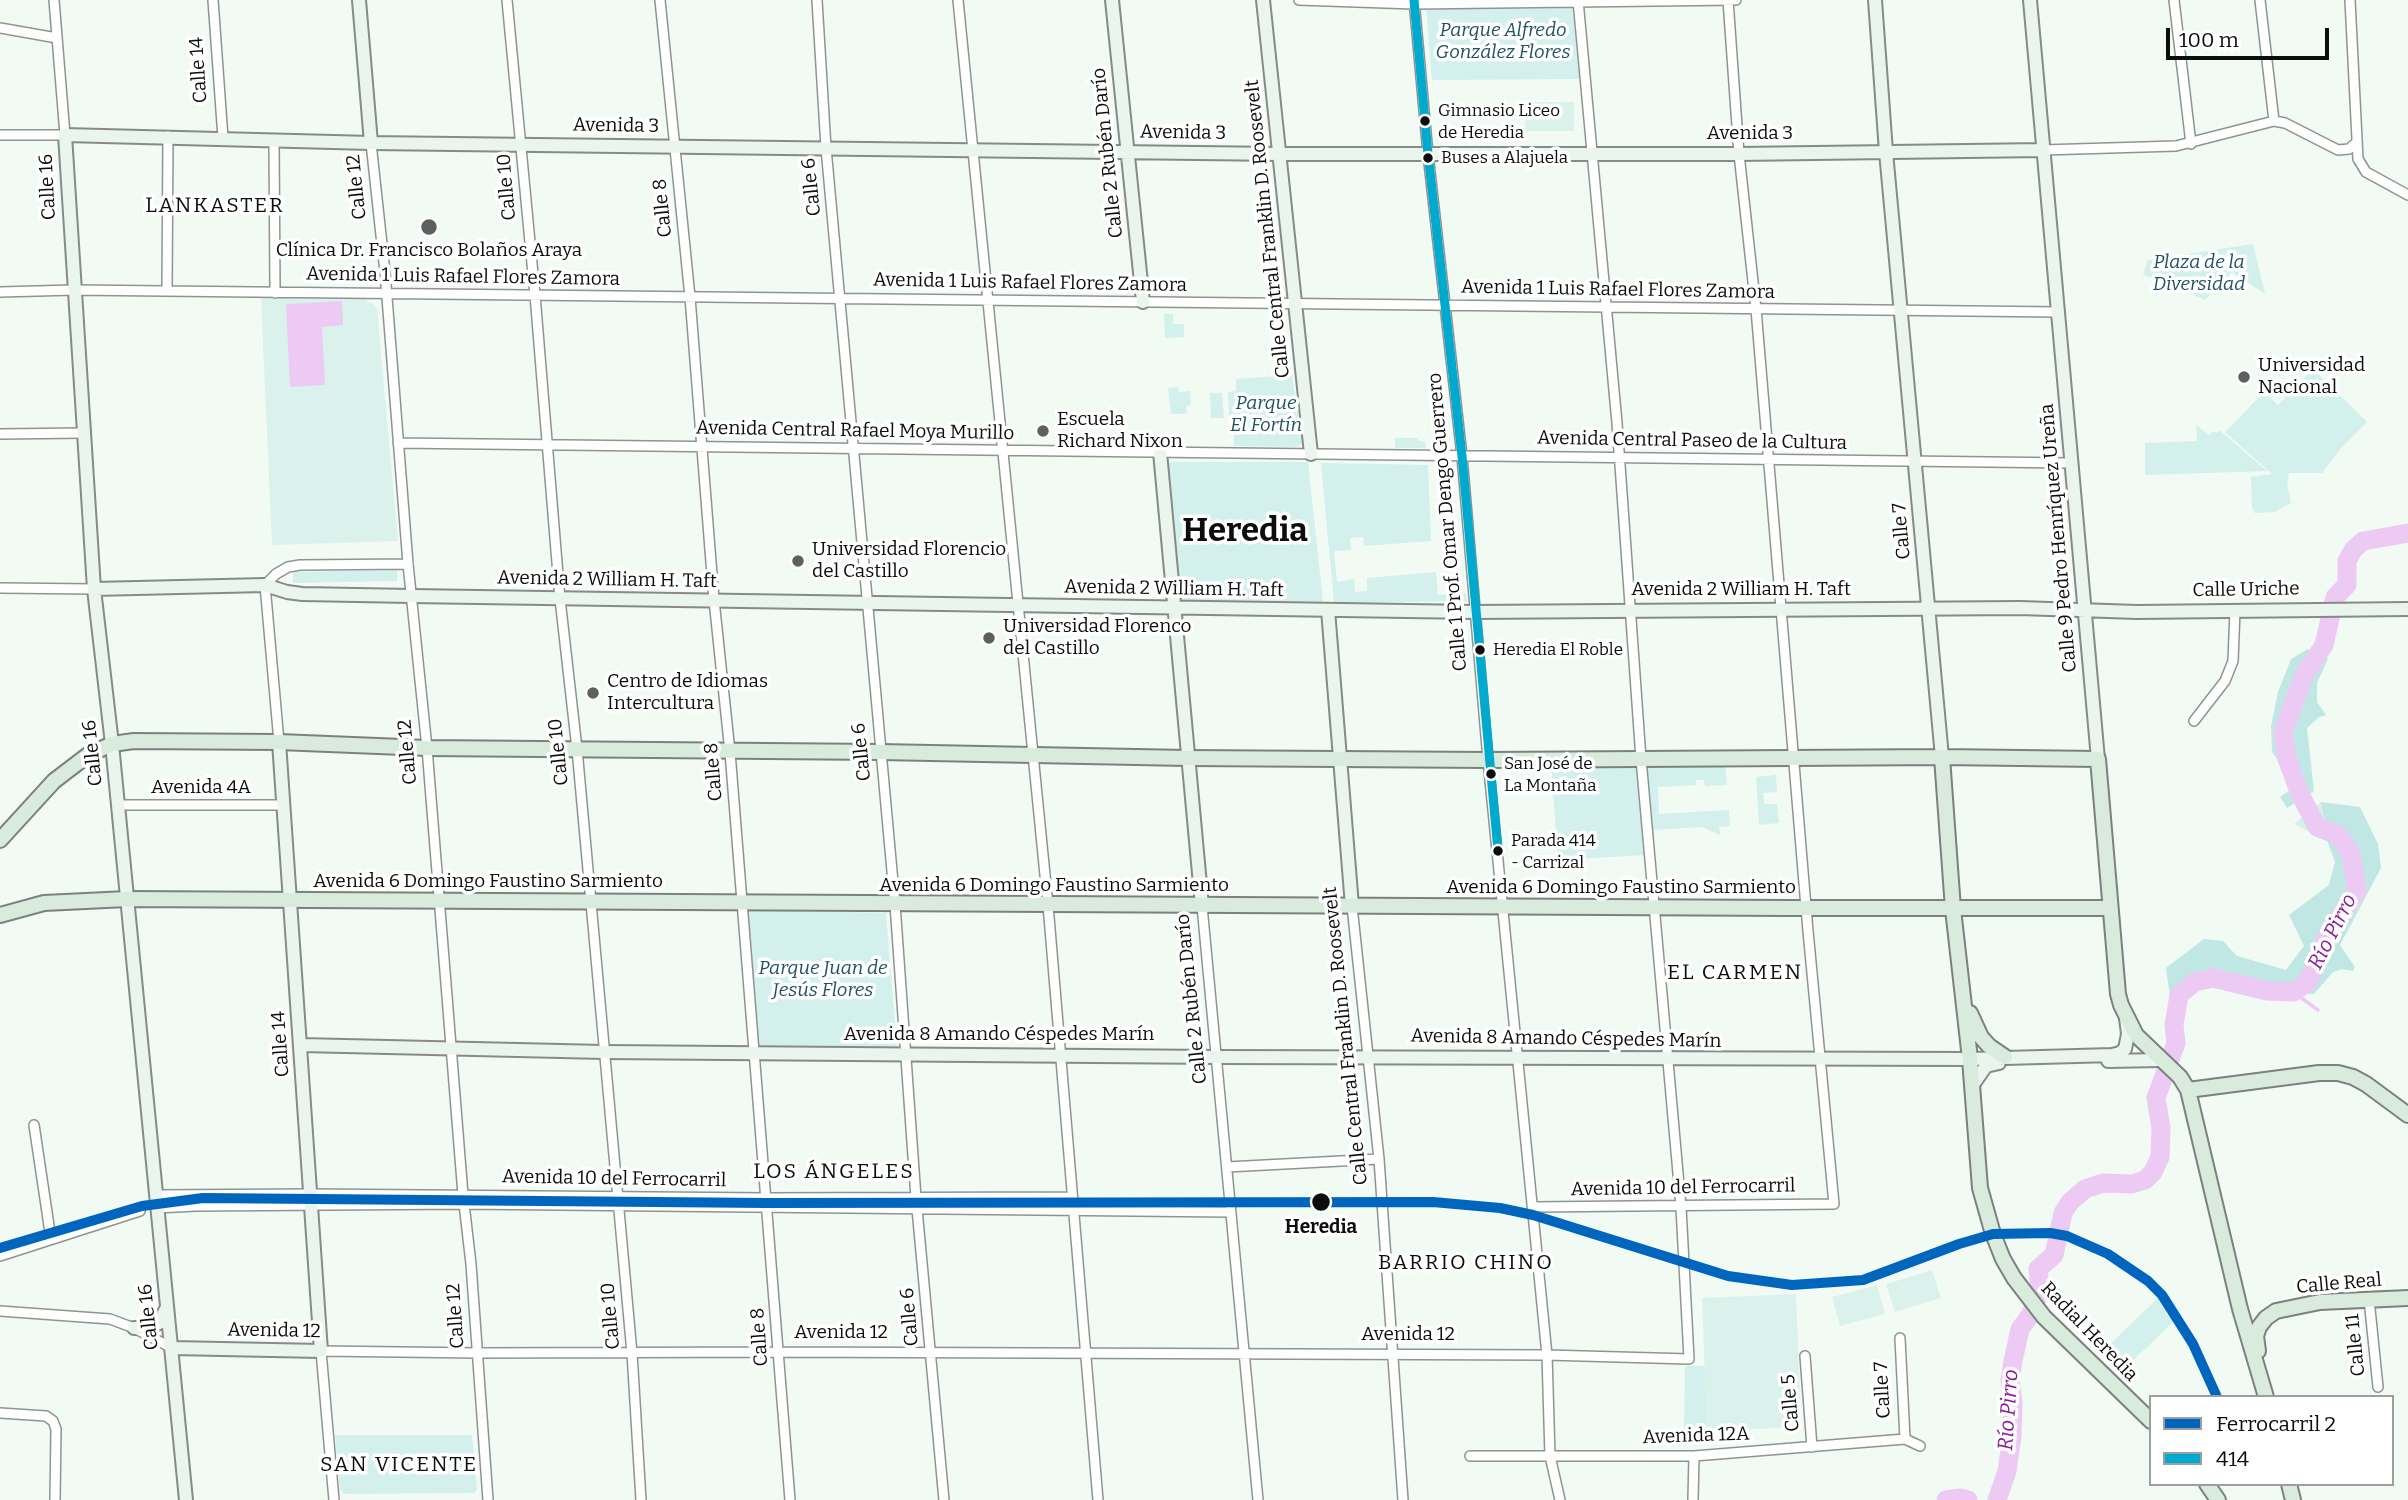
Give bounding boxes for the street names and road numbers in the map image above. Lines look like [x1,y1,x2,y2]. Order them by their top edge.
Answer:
street label: Calle 14 [185,36,213,104]
street label: Calle 2 Rubén Darío [1088,67,1128,239]
street label: Calle Central Franklin D. Roosevelt [1241,79,1295,379]
street label: Avenida 3 [573,114,659,138]
street label: Avenida 3 [1140,121,1226,145]
street label: Avenida 3 [1707,123,1793,145]
street label: Calle 10 [493,152,521,222]
street label: Calle 16 [35,153,61,221]
street label: Calle 12 [342,153,372,221]
street label: Calle 6 [798,157,826,217]
street label: Calle 8 [649,178,677,238]
street label: Avenida 1 Luis Rafael Flores Zamora [306,263,620,291]
street label: Avenida 1 Luis Rafael Flores Zamora [873,269,1187,297]
street label: Avenida 1 Luis Rafael Flores Zamora [1461,276,1775,304]
street label: Calle 1 Prof. Omar Dengo Guerrero [1424,372,1472,672]
street label: Calle 9 Pedro Henríquez Ureña [2036,403,2082,673]
street label: Avenida Central Rafael Moya Murillo [696,417,1014,445]
street label: Avenida Central Paseo de la Cultura [1537,427,1847,455]
street label: Calle 7 [1888,502,1916,560]
street label: Avenida 2 William H. Taft [497,567,717,593]
street label: Avenida 2 William H. Taft [1064,576,1284,602]
street label: Calle Uriche [2192,578,2300,602]
street label: Avenida 2 William H. Taft [1631,579,1851,601]
street label: Calle 10 [544,717,574,787]
street label: Calle 12 [394,718,422,786]
street label: Calle 16 [78,719,108,787]
street label: Calle 6 [848,722,876,782]
street label: Calle 8 [700,742,728,802]
street label: Avenida 4A [151,777,251,799]
street label: Avenida 6 Domingo Faustino Sarmiento [313,871,663,893]
street label: Avenida 6 Domingo Faustino Sarmiento [879,875,1229,897]
street label: Avenida 6 Domingo Faustino Sarmiento [1446,877,1796,899]
street label: Calle Central Franklin D. Roosevelt [1319,886,1373,1186]
street label: Calle 2 Rubén Darío [1172,913,1212,1085]
street label: Calle 14 [267,1010,295,1078]
street label: Avenida 8 Amando Céspedes Marín [844,1024,1154,1046]
street label: Avenida 8 Amando Céspedes Marín [1410,1025,1722,1053]
street label: Avenida 10 del Ferrocarril [502,1166,726,1192]
street label: Avenida 10 del Ferrocarril [1571,1175,1795,1201]
street label: Calle Real [2295,1269,2383,1299]
street label: Radial Heredia [2036,1277,2142,1387]
street label: Calle 10 [597,1281,625,1351]
street label: Calle 16 [134,1283,164,1351]
street label: Calle 12 [442,1283,470,1349]
street label: Calle 6 [896,1287,924,1347]
street label: Calle 8 [747,1307,773,1367]
street label: Calle 11 [2341,1313,2371,1377]
street label: Avenida 12 [227,1319,321,1343]
street label: Avenida 12 [794,1322,888,1344]
street label: Avenida 12 [1361,1324,1455,1346]
street label: Calle 7 [1870,1361,1896,1419]
street label: Calle 5 [1777,1373,1805,1433]
street label: Avenida 12A [1642,1423,1750,1449]

